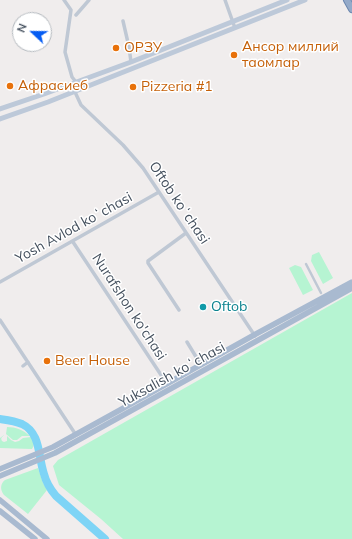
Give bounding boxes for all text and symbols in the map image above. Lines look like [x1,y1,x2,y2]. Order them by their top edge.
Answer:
north arrow [12,12,52,52]
text: N [14,21,30,34]
place label: Ансор миллий таомлар [242,39,339,72]
place label: ОРЗУ [124,40,162,56]
marker: ОРЗУ [111,43,121,53]
marker: Ансор миллий таомлар [229,50,239,60]
place label: Афрасиеб [18,78,88,94]
place label: Pizzeria #1 [141,79,213,95]
marker: Афрасиеб [5,81,15,91]
marker: Pizzeria #1 [128,82,138,92]
street label: Oftob koʻchasi [145,159,213,247]
street label: Yosh Avlod koʻchasi [13,189,135,267]
street label: Nurafshon ko'chasi [88,251,170,363]
place label: Oftob [211,299,247,315]
marker: Oftob [198,302,208,312]
street label: Yuksalish koʻchasi [116,339,228,411]
place label: Beer House [55,353,130,369]
marker: Beer House [42,356,52,366]

